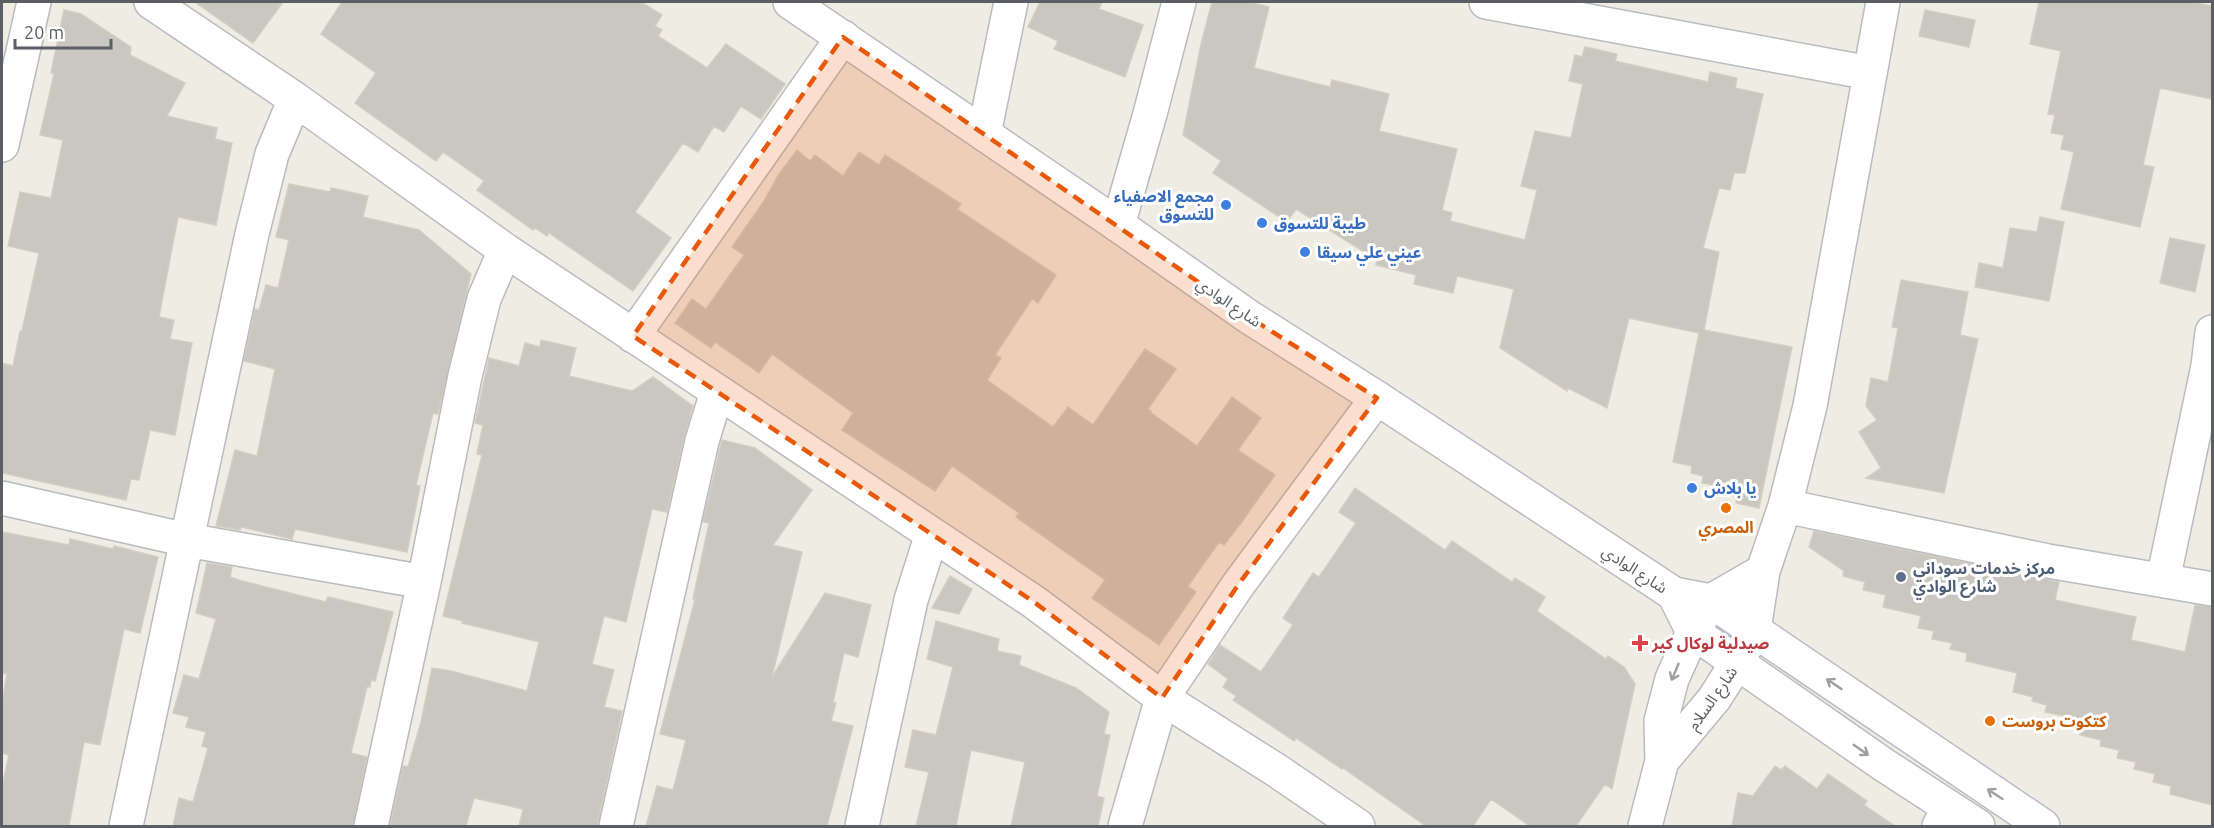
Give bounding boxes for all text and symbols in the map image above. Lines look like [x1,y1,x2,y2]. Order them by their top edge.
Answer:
scale bar [15,12,111,50]
text: 20 m [24,22,64,42]
place label: مجمع الاصفياء للتسوق [1114,187,1214,224]
marker: مجمع الاصفياء للتسوق [1219,198,1233,212]
place label: طيبة للتسوق [1274,214,1366,233]
marker: طيبة للتسوق [1255,216,1269,230]
place label: عيني علي سيقا [1317,243,1422,266]
marker: عيني علي سيقا [1298,245,1312,259]
street label: شارع الوادي [1191,274,1265,333]
place label: يا بلاش [1704,479,1757,498]
marker: يا بلاش [1685,481,1699,495]
marker: المصري [1719,501,1733,515]
place label: المصري [1698,518,1754,541]
street label: شارع الوادي [1597,541,1671,600]
place label: مركز خدمات سوداني شارع الوادي [1913,559,2055,600]
marker: مركز خدمات سوداني شارع الوادي [1894,570,1908,584]
place label: صيدلية لوكال كير [1651,634,1769,653]
marker: صيدلية لوكال كير [1633,636,1647,650]
one-way arrow [1669,662,1680,680]
street label: شارع السلام [1683,663,1744,736]
one-way arrow [1826,678,1842,690]
place label: كتكوت بروست [2002,712,2107,731]
marker: كتكوت بروست [1983,714,1997,728]
one-way arrow [1853,744,1869,756]
one-way arrow [1987,788,2003,800]

